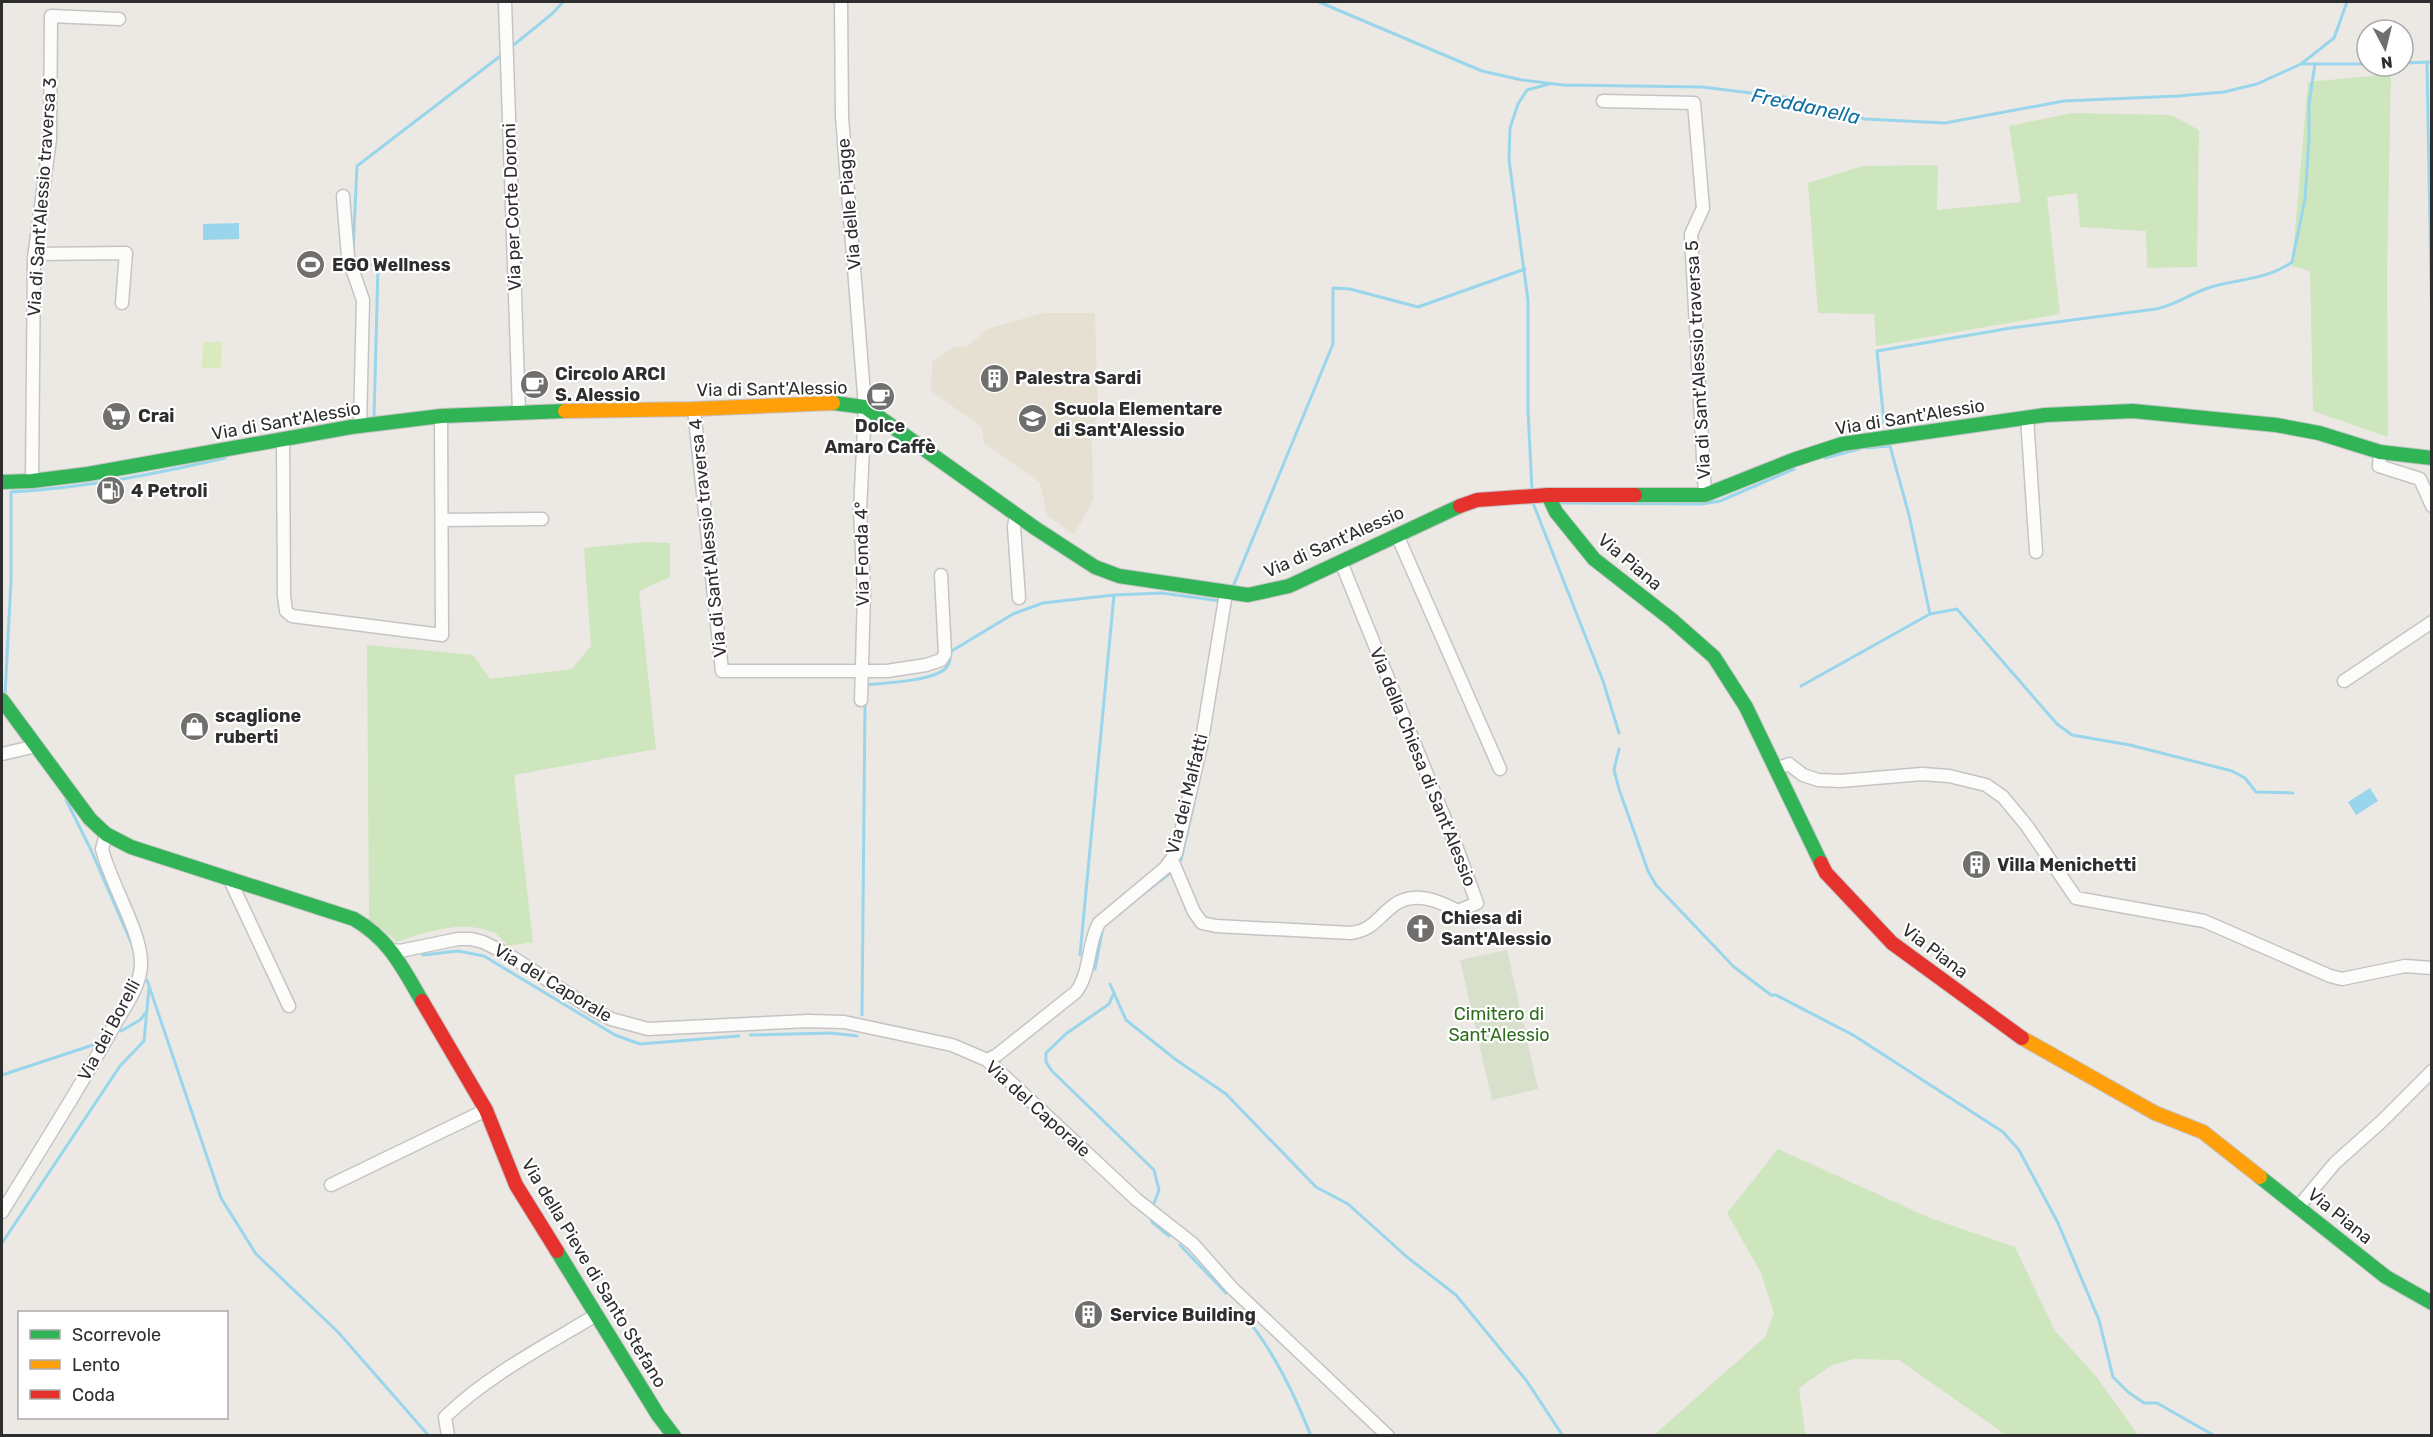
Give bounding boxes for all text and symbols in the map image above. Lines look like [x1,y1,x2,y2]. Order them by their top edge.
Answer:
north arrow [2355,18,2415,78]
text: N [2380,52,2394,73]
street label: Via di Sant'Alessio traversa 3 [23,77,61,317]
water label: Freddanella [1750,83,1863,129]
street label: Via per Corte Doroni [498,123,526,291]
street label: Via delle Piagge [832,137,866,271]
street label: Via di Sant'Alessio traversa 5 [1681,240,1715,480]
sports icon: EGO Wellness [295,249,327,281]
place label: EGO Wellness [332,254,451,276]
building icon: Palestra Sardi [978,362,1010,394]
place label: Circolo ARCI S. Alessio [555,363,666,406]
place label: Palestra Sardi [1015,367,1141,389]
cafe icon: Circolo ARCI S. Alessio [518,368,550,400]
street label: Via di Sant'Alessio [696,377,848,401]
cafe icon: Dolce Amaro Caffè [864,381,896,413]
street label: Via di Sant'Alessio [1834,394,1986,440]
street label: Via di Sant'Alessio [210,397,362,445]
place label: Scuola Elementare di Sant'Alessio [1054,398,1223,441]
supermarket icon: Crai [101,400,133,432]
school or university icon: Scuola Elementare di Sant'Alessio [1017,403,1049,435]
place label: Crai [138,405,174,427]
place label: Dolce Amaro Caffè [824,415,936,458]
street label: Via di Sant'Alessio traversa 4 [685,418,731,658]
fuel station icon: 4 Petroli [94,475,126,507]
place label: 4 Petroli [131,480,208,502]
street label: Via Fonda 4° [850,501,874,607]
street label: Via di Sant'Alessio [1260,501,1408,583]
street label: Via Piana [1593,529,1667,595]
street label: Via della Chiesa di Sant'Alessio [1365,644,1481,890]
place label: scaglione ruberti [215,705,301,748]
shop icon: scaglione ruberti [178,710,210,742]
street label: Via dei Malfatti [1161,731,1213,857]
building icon: Villa Menichetti [1960,849,1992,881]
place label: Villa Menichetti [1997,854,2136,876]
place label: Chiesa di Sant'Alessio [1441,907,1551,950]
church icon: Chiesa di Sant'Alessio [1404,912,1436,944]
street label: Via Piana [1898,919,1972,983]
street label: Via del Caporale [490,939,616,1027]
street label: Via dei Borelli [73,975,145,1085]
park label: Cimitero di Sant'Alessio [1448,1003,1550,1046]
street label: Via del Caporale [981,1056,1095,1162]
street label: Via della Pieve di Santo Stefano [517,1154,671,1392]
street label: Via Piana [2303,1183,2377,1249]
building icon: Service Building [1073,1299,1105,1331]
place label: Service Building [1110,1304,1256,1326]
legend [18,1311,228,1419]
text: Scorrevole [72,1324,161,1346]
text: Lento [72,1354,120,1376]
text: Coda [72,1384,115,1406]

